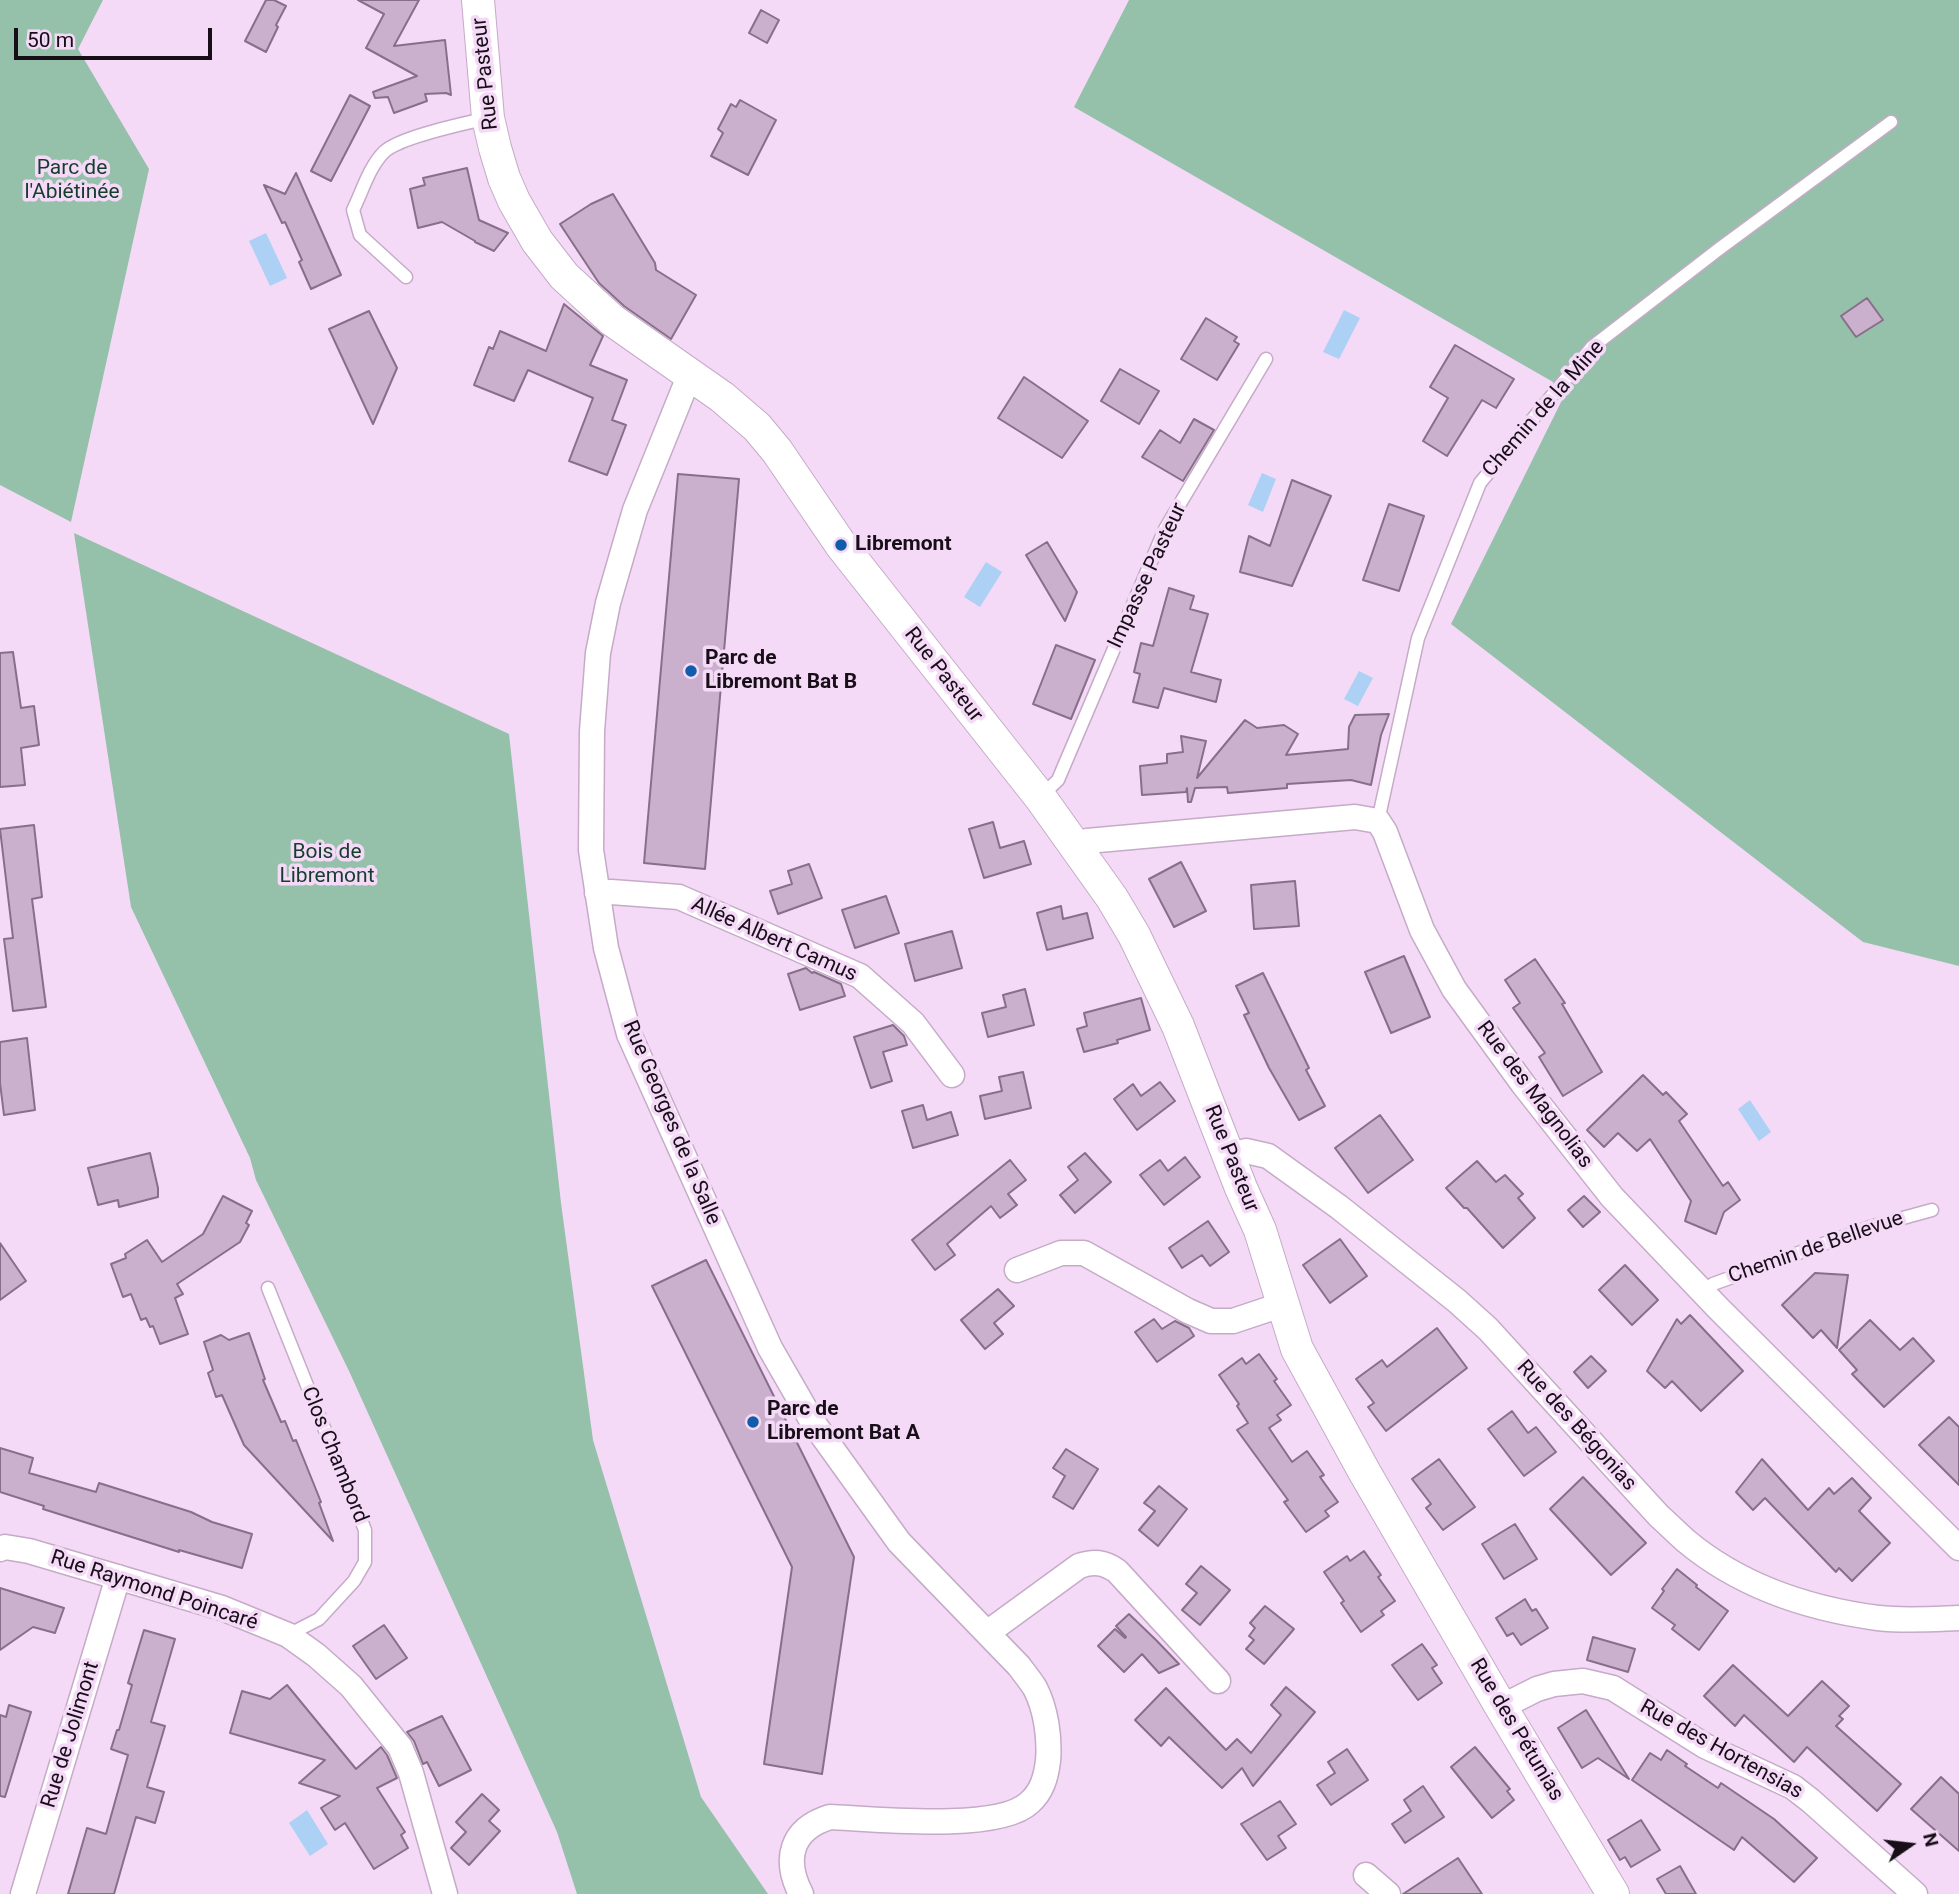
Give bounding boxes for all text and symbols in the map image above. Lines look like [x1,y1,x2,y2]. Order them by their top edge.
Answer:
scale bar [18,14,215,58]
street label: Rue Pasteur [468,17,504,131]
text: 50 m [27,28,74,52]
park label: Parc de l'Abiétinée [24,156,120,206]
street label: Chemin de la Mine [1478,336,1610,482]
street label: Impasse Pasteur [1103,499,1193,653]
place label: Libremont [855,532,951,558]
marker: Libremont [833,537,849,553]
street label: Rue Pasteur [898,623,988,727]
place label: Parc de Libremont Bat B [705,646,857,696]
marker: Parc de Libremont Bat B [683,663,699,679]
park label: Bois de Libremont [279,840,375,890]
street label: Allée Albert Camus [687,892,861,988]
street label: Rue Georges de la Salle [617,1017,725,1229]
street label: Rue des Magnolias [1471,1017,1597,1173]
street label: Rue Pasteur [1198,1102,1264,1216]
street label: Chemin de Bellevue [1725,1206,1907,1290]
street label: Rue des Bégonias [1511,1356,1641,1496]
street label: Clos Chambord [295,1383,373,1527]
place label: Parc de Libremont Bat A [767,1397,920,1447]
marker: Parc de Libremont Bat A [745,1414,761,1430]
street label: Rue Raymond Poincaré [47,1546,261,1636]
street label: Rue des Pétunias [1464,1654,1568,1806]
street label: Rue de Jolimont [37,1659,105,1811]
street label: Rue des Hortensias [1635,1695,1807,1805]
north arrow [1875,1810,1945,1880]
text: N [1918,1831,1944,1849]

